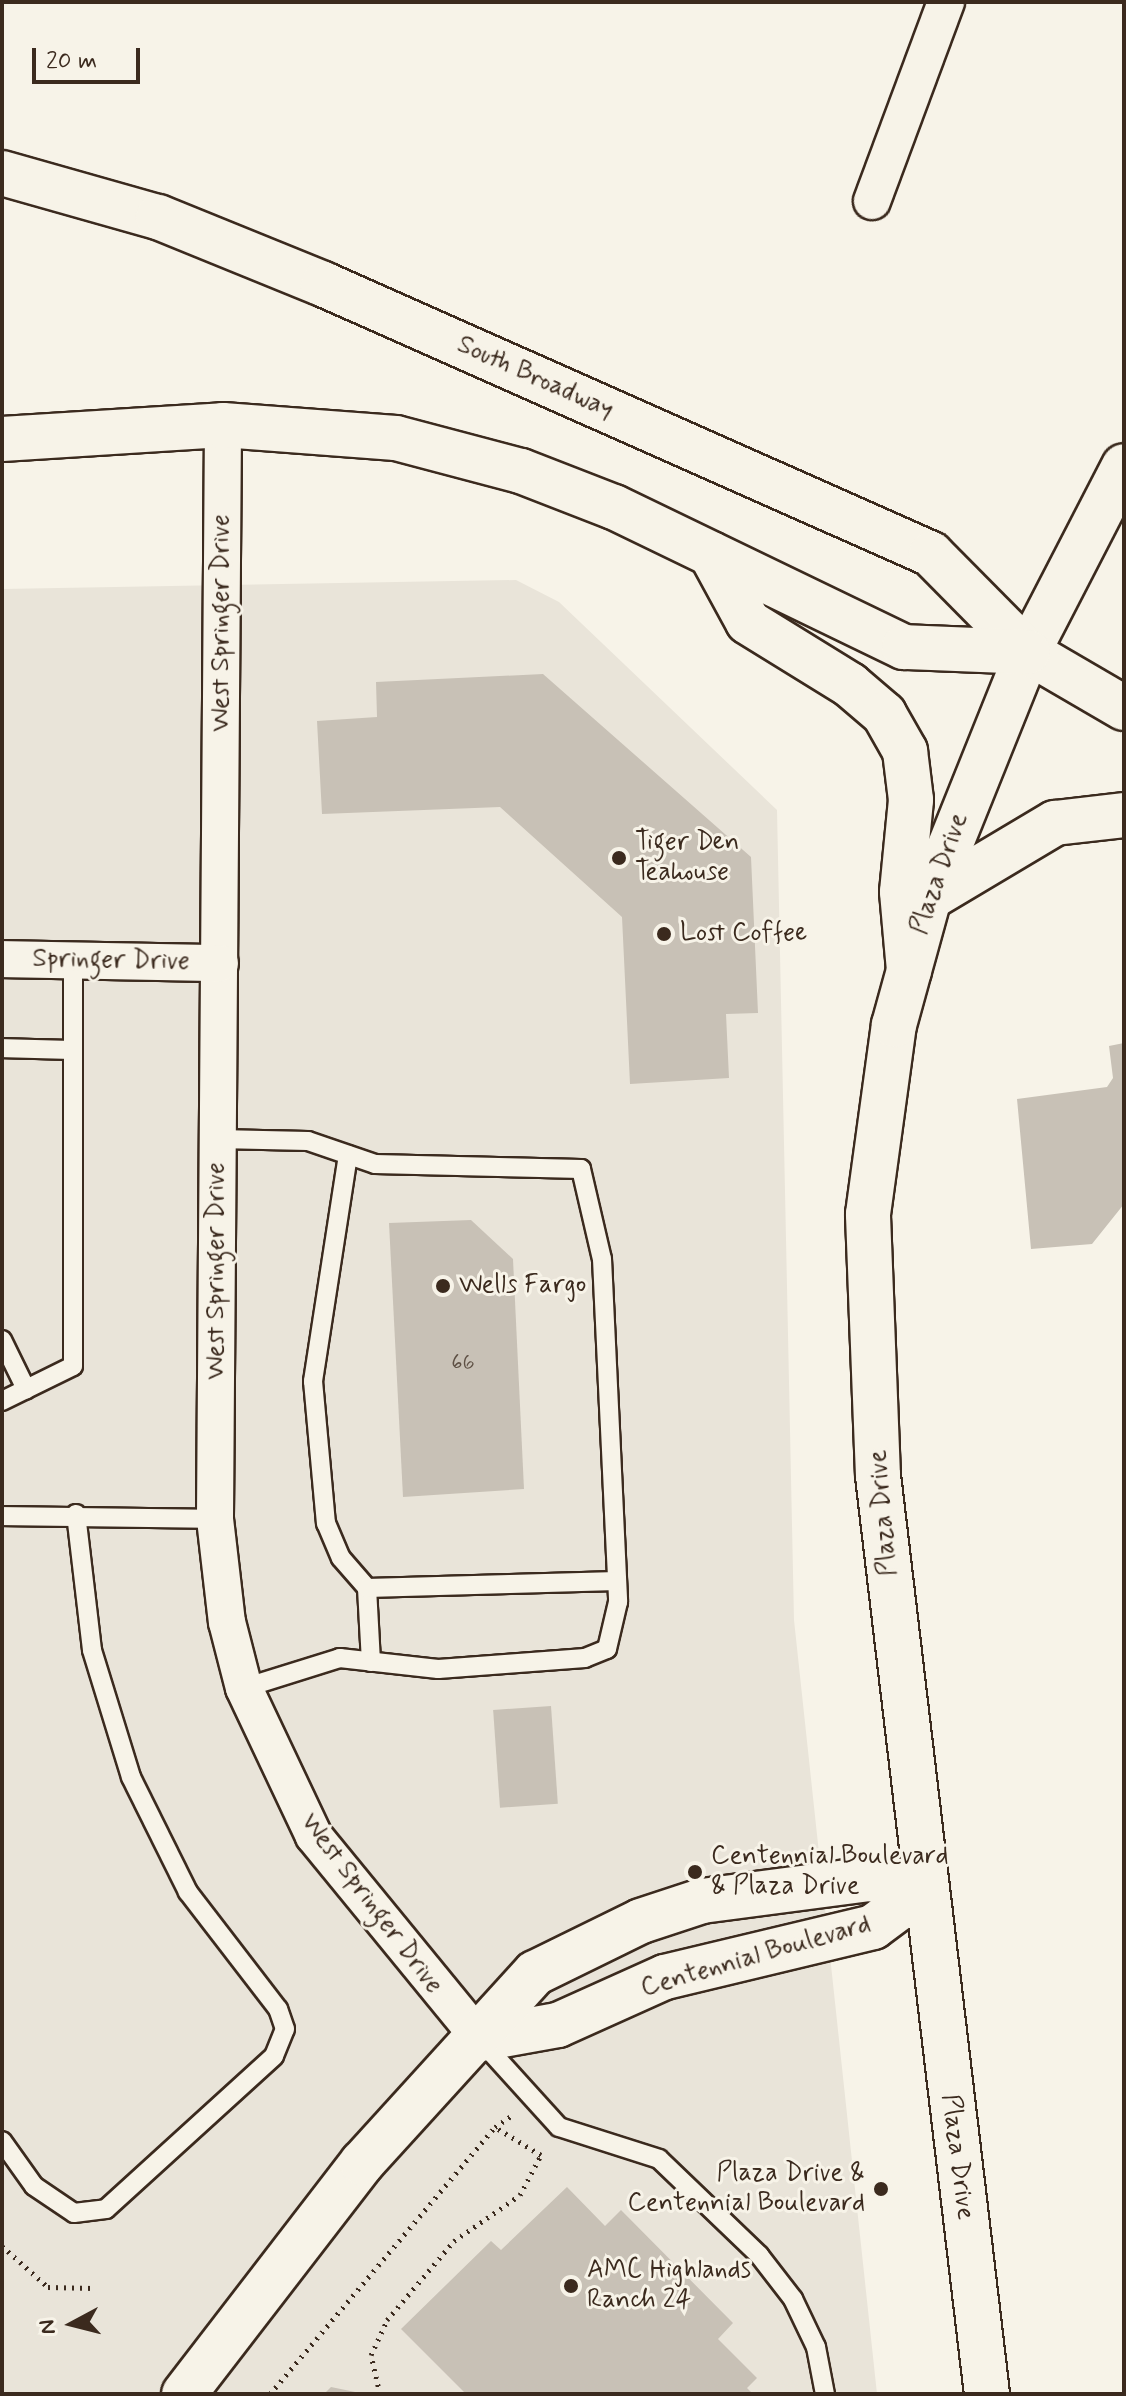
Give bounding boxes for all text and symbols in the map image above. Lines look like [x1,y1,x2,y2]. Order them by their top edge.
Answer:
scale bar [36,32,144,82]
text: 20 m [46,46,97,77]
street label: South Broadway [452,330,618,426]
street label: West Springer Drive [206,514,238,732]
street label: Plaza Drive [905,810,975,938]
place label: Tiger Den Teahouse [635,827,740,888]
marker: Tiger Den Teahouse [610,849,628,867]
place label: Lost Coffee [680,918,807,950]
marker: Lost Coffee [655,925,673,943]
street label: Springer Drive [32,944,190,978]
street label: West Springer Drive [201,1162,233,1380]
place label: Wells Fargo [459,1270,585,1302]
marker: Wells Fargo [434,1277,452,1295]
house number: 66 [451,1351,475,1377]
street label: Plaza Drive [863,1449,905,1577]
street label: West Springer Drive [293,1808,449,2000]
place label: Centennial Boulevard & Plaza Drive [711,1841,944,1902]
marker: Centennial Boulevard & Plaza Drive [686,1863,704,1881]
street label: Centennial Boulevard [640,1910,872,2004]
street label: Plaza Drive [934,2093,980,2221]
place label: Plaza Drive & Centennial Boulevard [632,2158,865,2220]
marker: Plaza Drive & Centennial Boulevard [872,2180,890,2198]
place label: AMC Highlands Ranch 24 [587,2255,754,2316]
marker: AMC Highlands Ranch 24 [562,2277,580,2295]
north arrow [32,2284,112,2364]
text: N [33,2318,63,2336]

